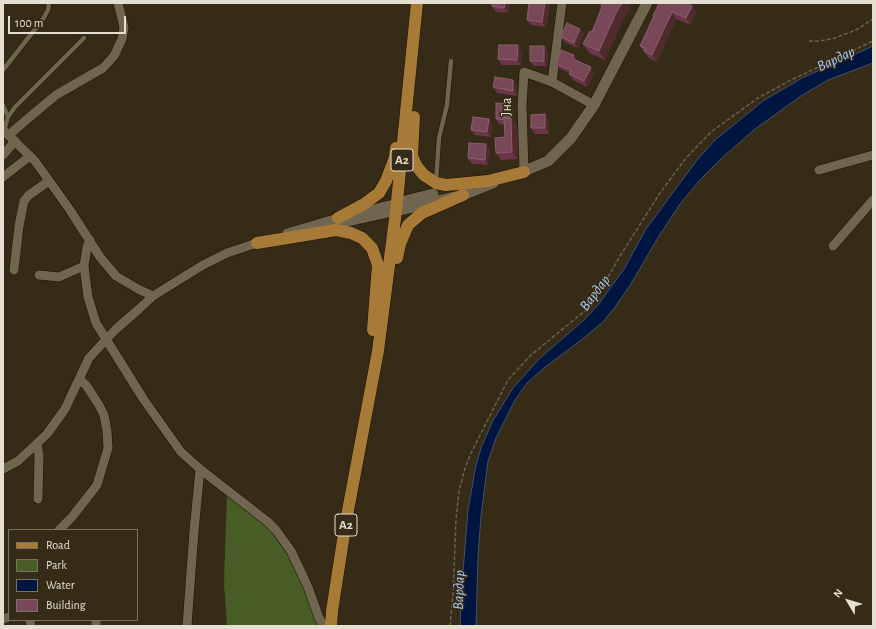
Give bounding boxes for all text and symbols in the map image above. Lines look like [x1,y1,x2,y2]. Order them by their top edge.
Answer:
scale bar [10,8,128,34]
text: 100 m [15,17,43,29]
water label: Вардар [814,42,858,76]
street label: Јна [499,98,515,116]
road number: A2 [391,149,413,171]
water label: Вардар [576,272,614,314]
road number: A2 [335,514,357,536]
legend [8,529,138,621]
text: Road [46,539,70,551]
text: Park [46,559,67,571]
water label: Вардар [449,570,469,610]
text: Water [46,579,75,591]
north arrow [828,581,868,621]
text: N [831,587,845,600]
text: Building [46,599,86,611]

